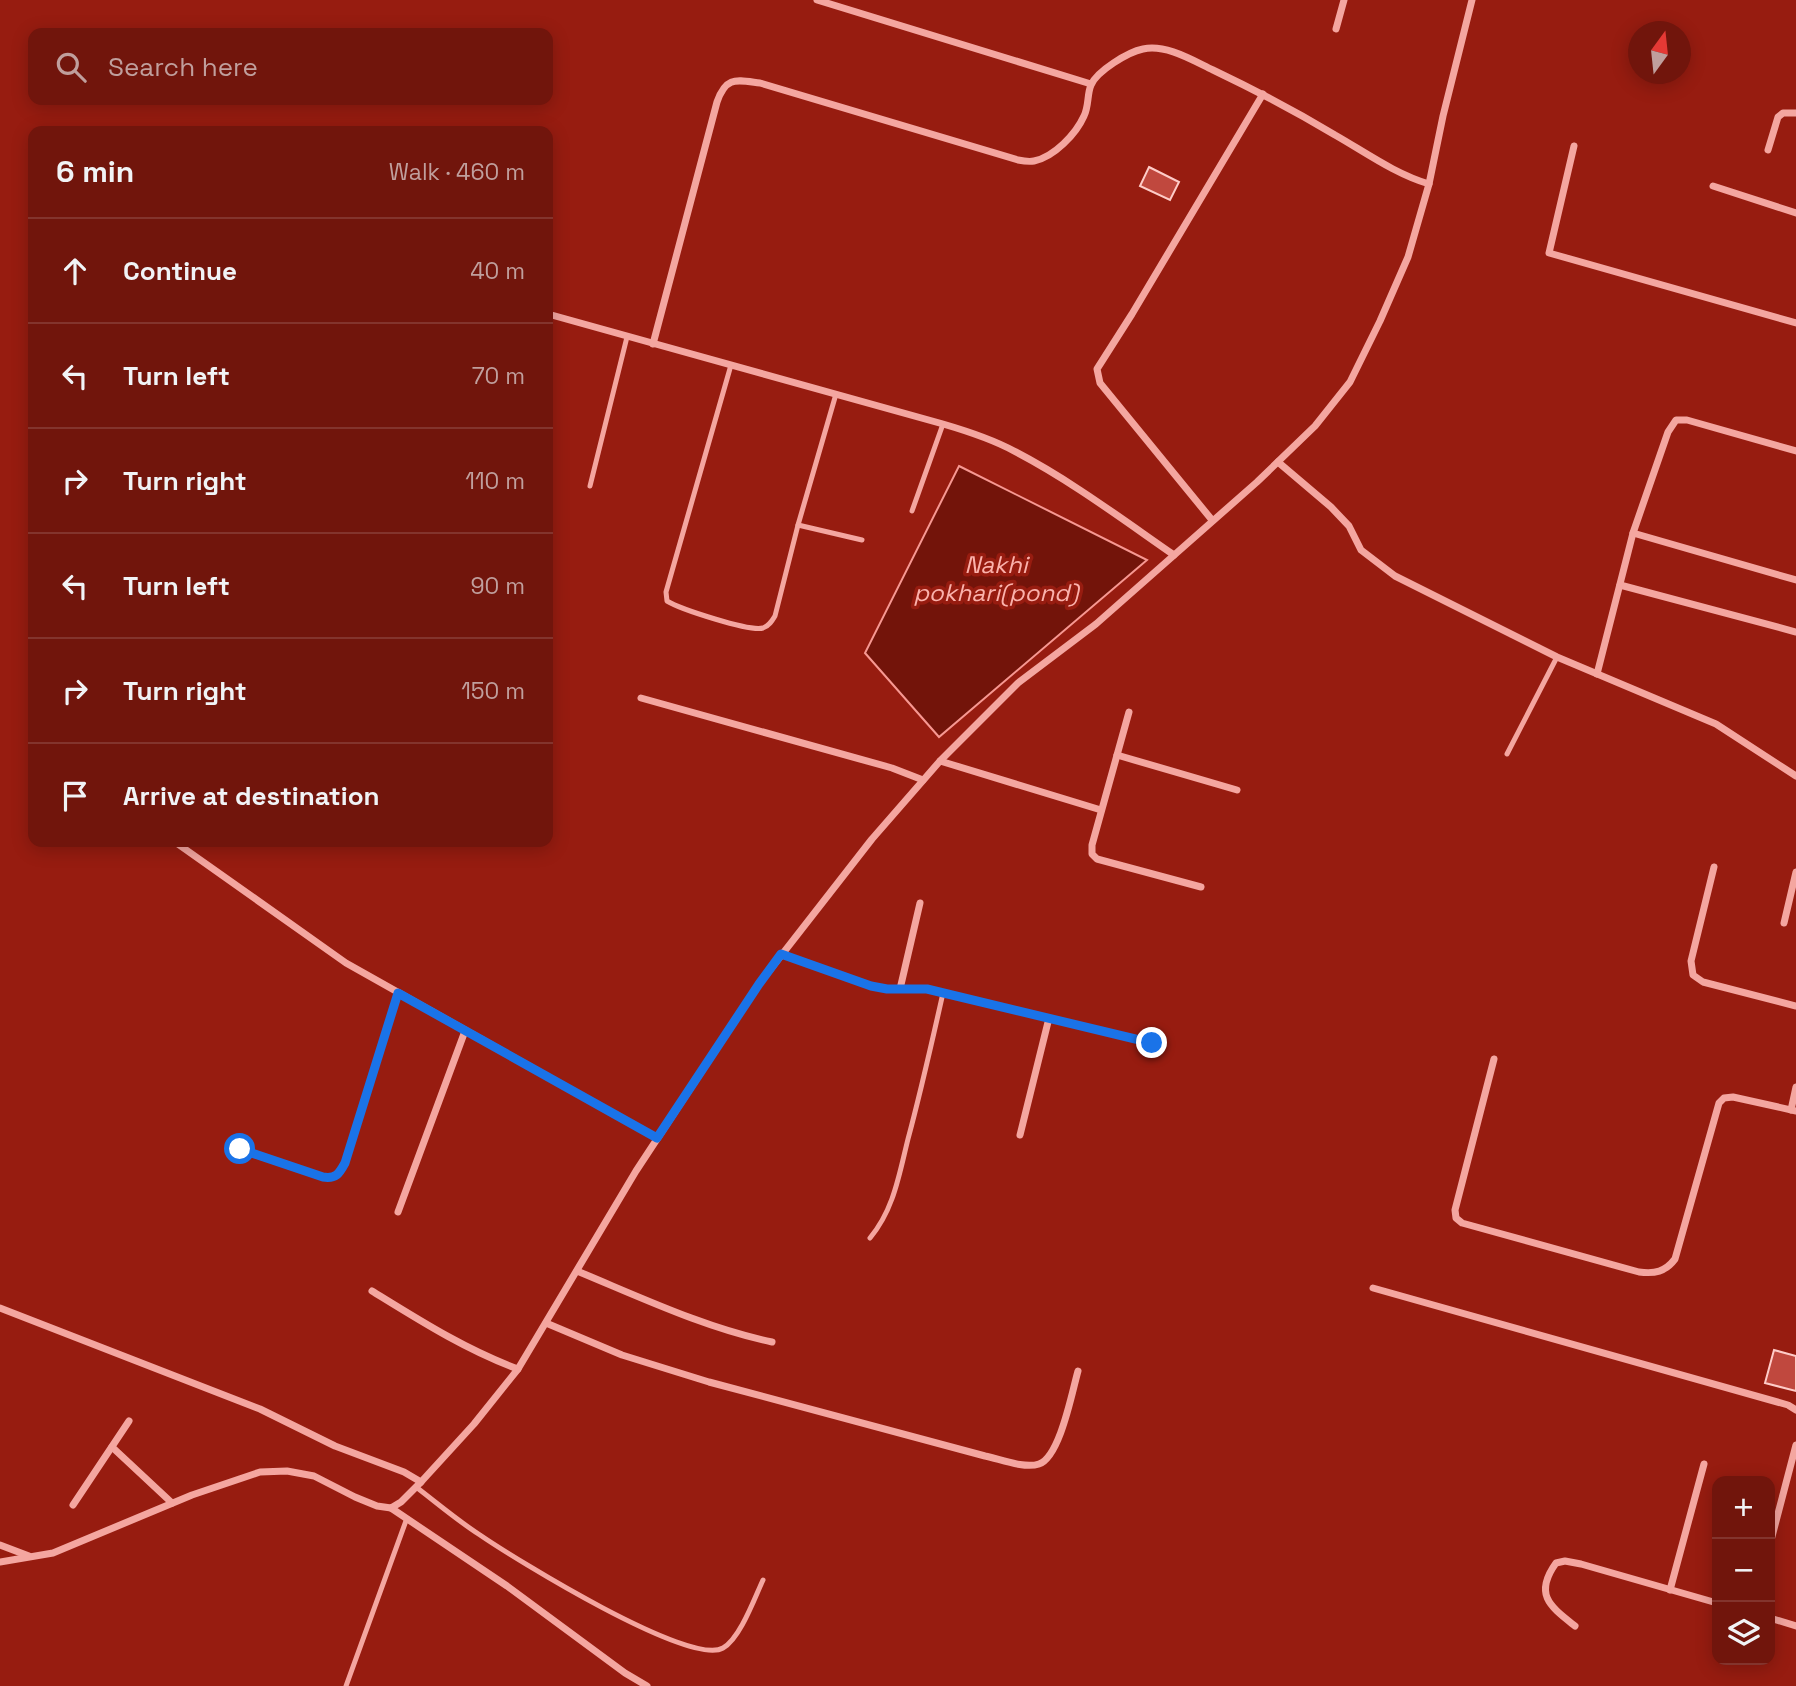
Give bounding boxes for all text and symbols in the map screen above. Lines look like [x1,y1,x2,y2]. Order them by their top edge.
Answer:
north arrow [1628,21,1691,84]
search box [28,28,553,105]
icon: search [52,48,90,86]
text: Search here [108,50,258,84]
text: 6 min [56,152,134,191]
text: Walk · 460 m [389,157,525,187]
icon: ahead [56,252,94,290]
text: Continue [123,254,237,288]
text: 40 m [470,256,525,286]
icon: left [56,357,94,395]
text: Turn left [123,359,230,393]
text: 70 m [472,361,525,391]
icon: right [56,462,94,500]
text: Turn right [123,464,247,498]
text: 110 m [465,466,525,496]
water label: Nakhi pokhari(pond) [913,549,1081,608]
icon: left [56,567,94,605]
text: Turn left [123,569,230,603]
text: 90 m [470,571,525,601]
icon: right [56,672,94,710]
text: Turn right [123,674,247,708]
text: 150 m [461,676,525,706]
icon: arrive [56,777,94,815]
text: Arrive at destination [123,779,380,813]
route end [1136,1027,1167,1058]
route start [224,1133,255,1164]
map controls [1712,1476,1775,1665]
button: + [1712,1476,1775,1539]
button: − [1712,1539,1775,1602]
button: layers [1712,1602,1775,1665]

